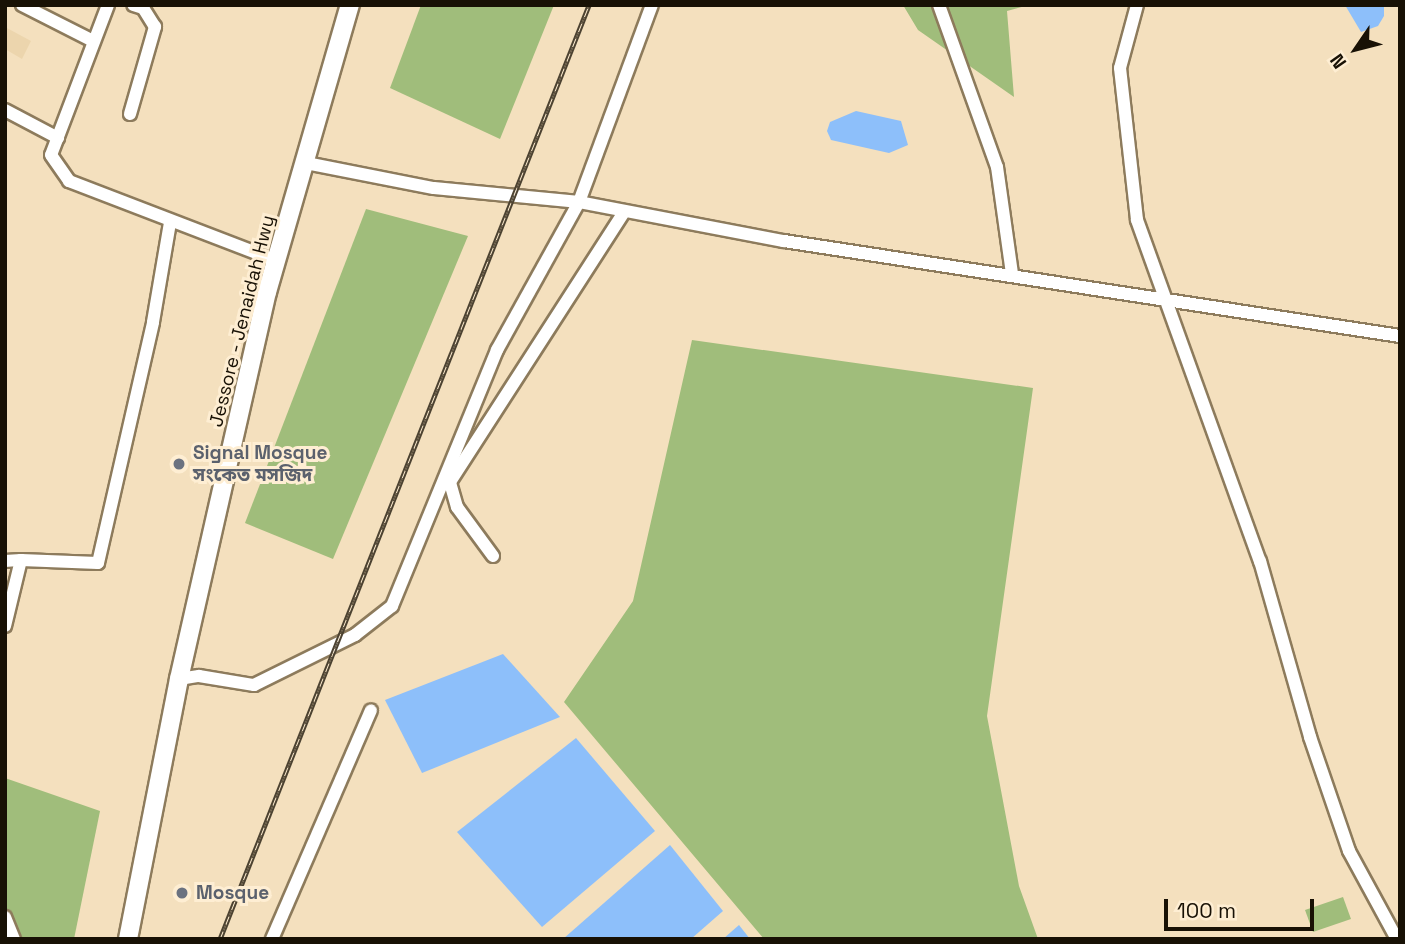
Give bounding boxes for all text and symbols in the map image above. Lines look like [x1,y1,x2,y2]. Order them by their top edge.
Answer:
north arrow [1321,14,1391,84]
text: N [1325,49,1352,74]
street label: Jessore - Jenaidah Hwy [205,212,279,430]
place label: Signal Mosque সংকেত মসজিদ [193,442,327,486]
marker: Signal Mosque সংকেত মসজিদ [171,456,187,472]
place label: Mosque [196,882,269,904]
scale bar [1167,884,1318,928]
marker: Mosque [174,885,190,901]
text: 100 m [1177,897,1236,924]

